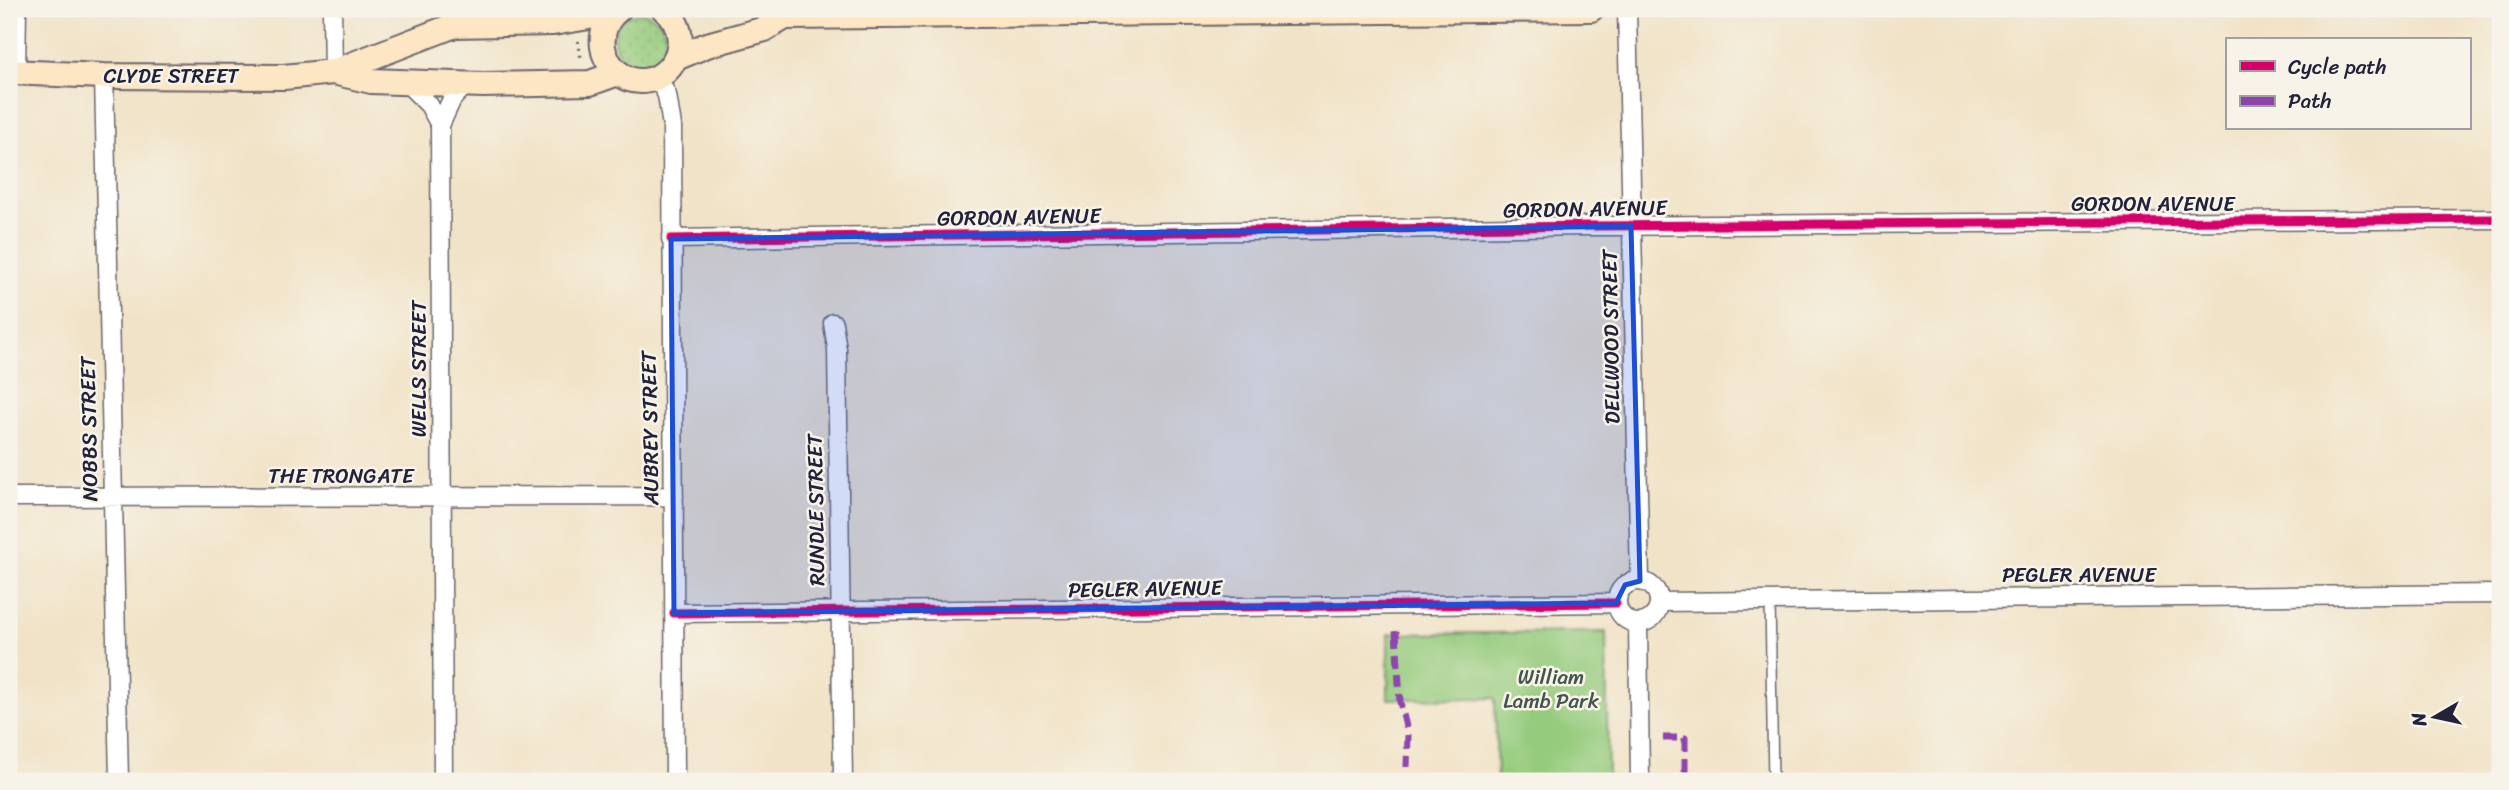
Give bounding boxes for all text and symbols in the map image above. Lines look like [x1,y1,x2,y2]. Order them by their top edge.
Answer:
legend [2226,38,2470,130]
text: Cycle path [2288,48,2387,86]
street label: CLYDE STREET [104,57,240,95]
text: Path [2288,82,2331,120]
street label: GORDON AVENUE [2071,185,2236,223]
street label: GORDON AVENUE [1503,189,1668,229]
street label: GORDON AVENUE [937,197,1102,237]
street label: DELLWOOD STREET [1590,248,1632,425]
street label: WELLS STREET [400,299,438,437]
street label: AUBREY STREET [630,349,670,506]
street label: NOBBS STREET [69,355,109,502]
street label: RUNDLE STREET [796,432,836,586]
street label: THE TRONGATE [268,457,415,495]
street label: PEGLER AVENUE [2002,556,2157,594]
street label: PEGLER AVENUE [1068,569,1224,609]
park label: William Lamb Park [1503,658,1600,720]
north arrow [2400,682,2470,752]
text: N [2401,710,2436,730]

